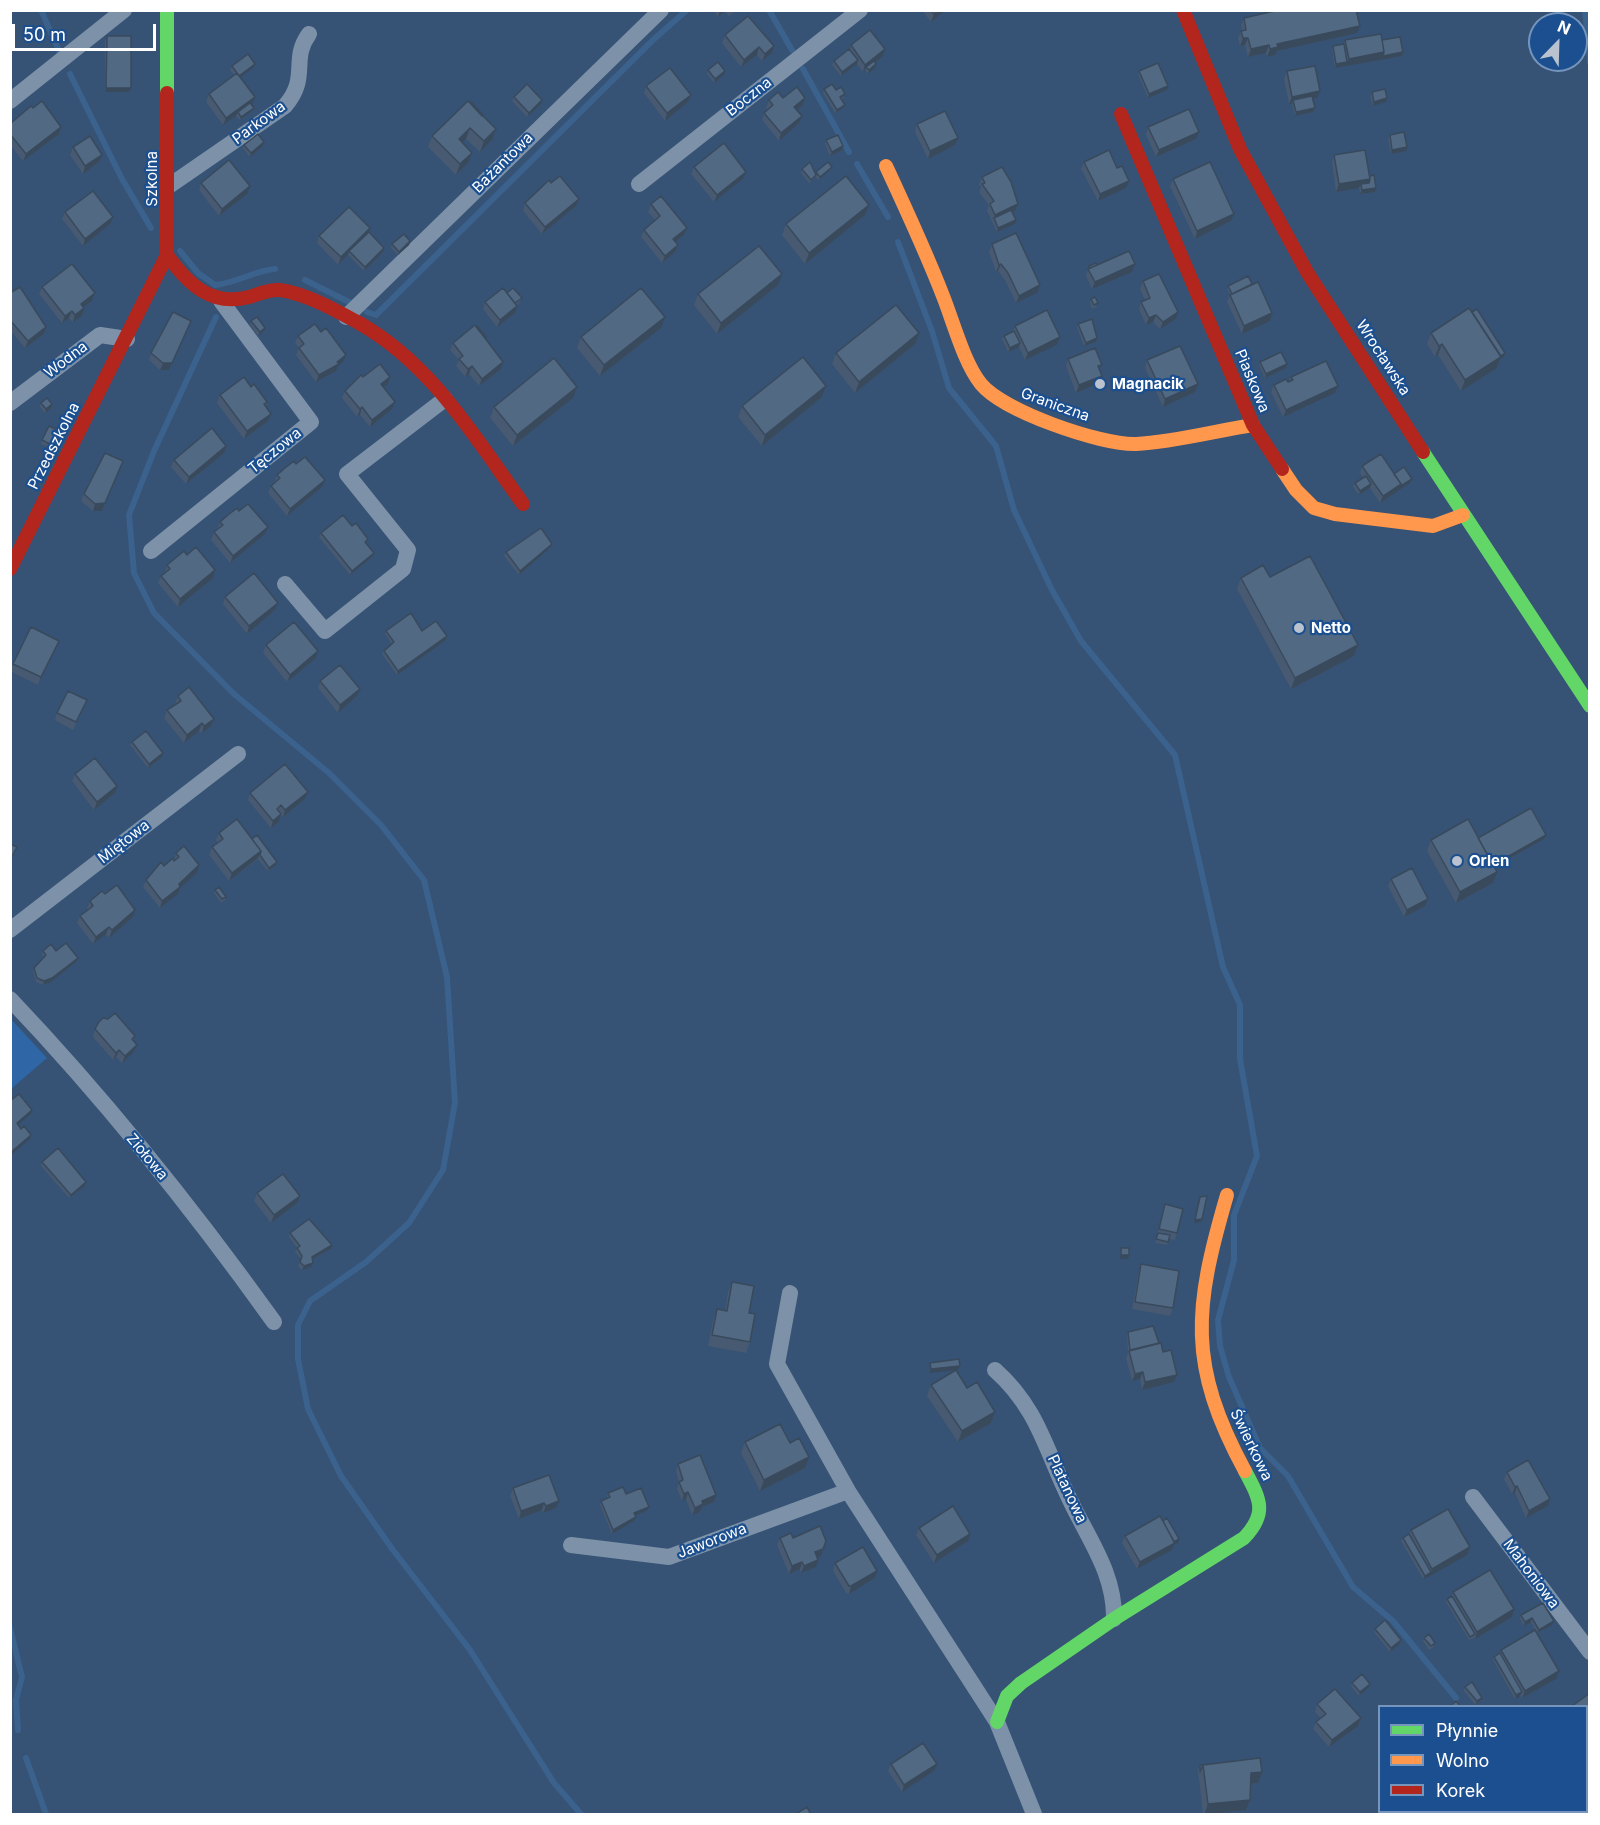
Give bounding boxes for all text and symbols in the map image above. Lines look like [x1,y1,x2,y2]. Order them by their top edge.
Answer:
scale bar [15,12,159,50]
north arrow [1528,12,1588,72]
text: N [1555,16,1574,39]
text: 50 m [23,24,66,45]
street label: Boczna [723,74,775,120]
street label: Parkowa [229,98,289,148]
street label: Bażantowa [469,129,537,197]
street label: Szkolna [143,151,161,207]
street label: Wrocławska [1352,317,1414,399]
street label: Wodna [41,338,91,382]
street label: Piaskowa [1231,347,1273,415]
place label: Magnacik [1112,375,1184,393]
marker: Magnacik [1093,377,1107,391]
street label: Graniczna [1018,384,1092,426]
street label: Przedszkolna [24,399,84,493]
street label: Tęczowa [245,424,305,478]
place label: Netto [1311,619,1351,637]
marker: Netto [1292,621,1306,635]
street label: Miętowa [95,816,153,868]
place label: Orlen [1469,852,1509,870]
marker: Orlen [1450,854,1464,868]
street label: Ziołowa [122,1130,172,1184]
street label: Świerkowa [1226,1406,1276,1484]
street label: Platanowa [1043,1452,1091,1526]
street label: Jaworowa [675,1520,749,1562]
street label: Mahoniowa [1499,1536,1563,1612]
legend [1378,1705,1588,1813]
text: Płynnie [1436,1720,1498,1741]
text: Wolno [1436,1750,1489,1771]
text: Korek [1436,1780,1485,1801]

